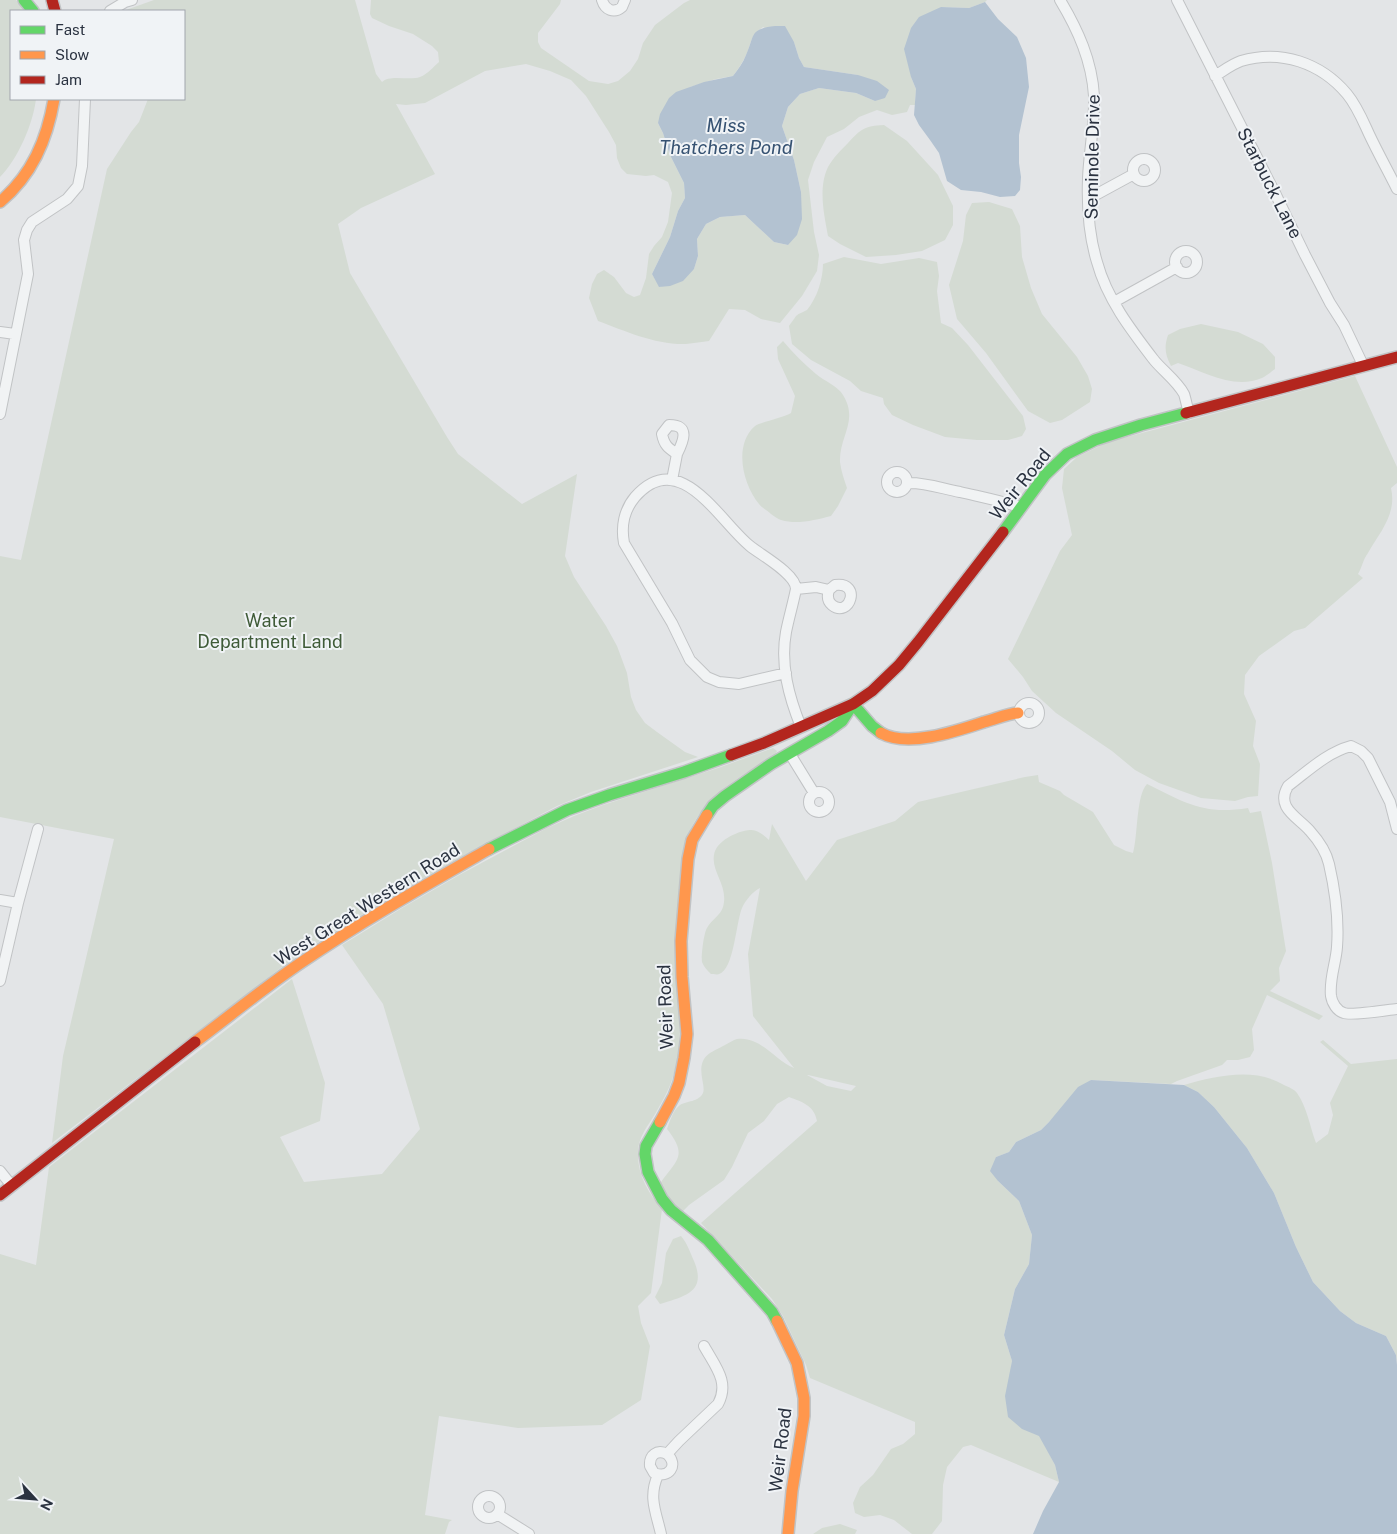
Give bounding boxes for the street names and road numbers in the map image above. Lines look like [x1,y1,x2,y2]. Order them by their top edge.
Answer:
street label: Seminole Drive [1080,94,1104,220]
street label: Starbuck Lane [1233,124,1307,242]
street label: Weir Road [985,444,1055,524]
street label: West Great Western Road [271,838,463,970]
street label: Weir Road [653,964,677,1050]
street label: Weir Road [764,1406,796,1494]

